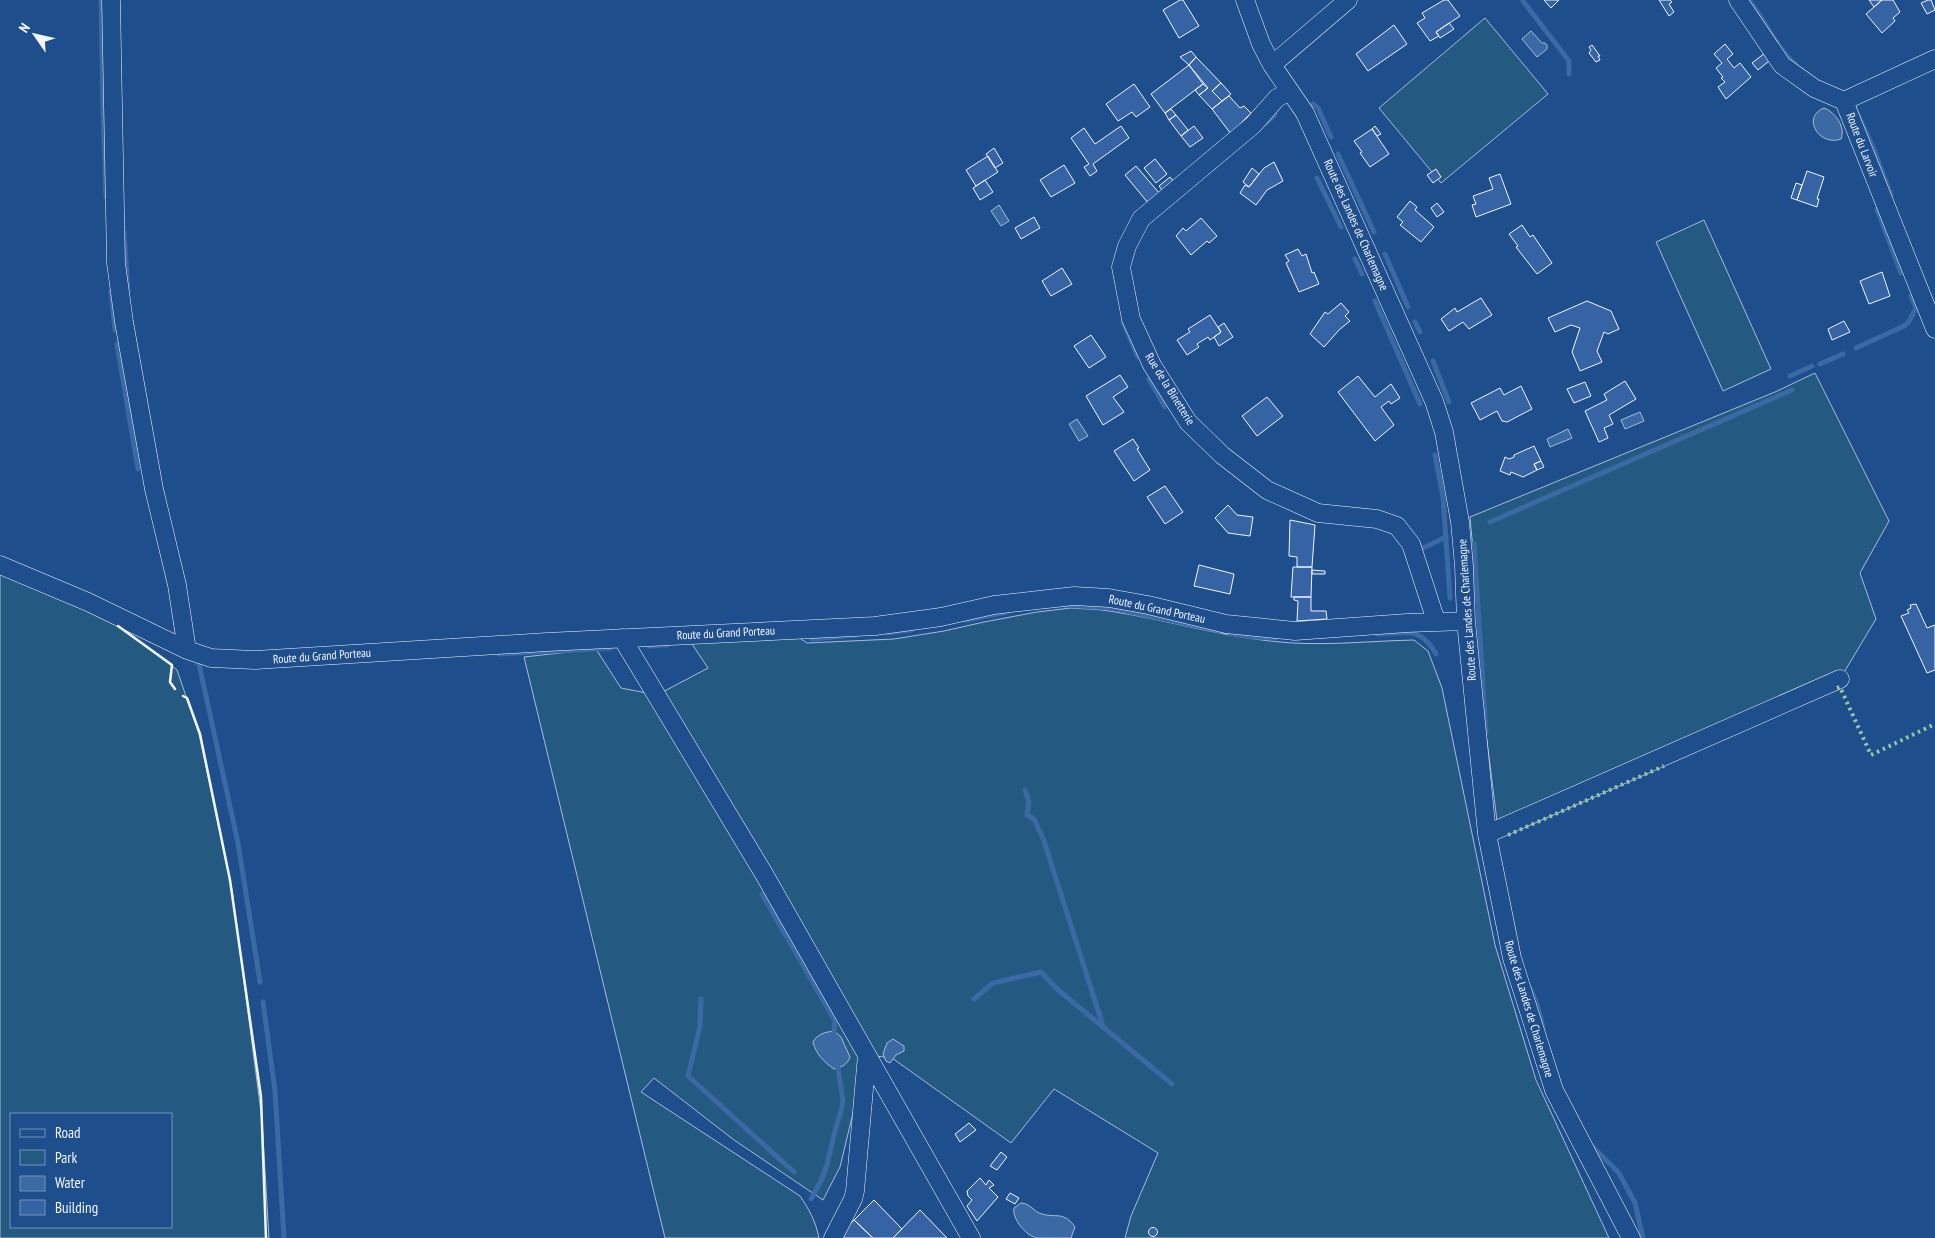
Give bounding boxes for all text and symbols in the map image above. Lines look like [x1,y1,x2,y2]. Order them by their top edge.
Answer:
north arrow [10,10,60,60]
text: N [15,20,34,36]
street label: Route du Larvoir [1843,110,1882,180]
street label: Route des Landes de Charlemagne [1321,157,1392,293]
street label: Rue de la Binetterie [1142,350,1199,428]
street label: Route des Landes de Charlemagne [1454,539,1479,681]
street label: Route du Grand Porteau [1107,591,1207,626]
street label: Route du Grand Porteau [676,622,775,643]
street label: Route du Grand Porteau [272,645,372,666]
street label: Route des Landes de Charlemagne [1502,939,1557,1079]
legend [10,1113,172,1228]
text: Road [55,1123,81,1142]
text: Park [55,1148,77,1167]
text: Water [55,1173,86,1192]
text: Building [55,1198,98,1217]

